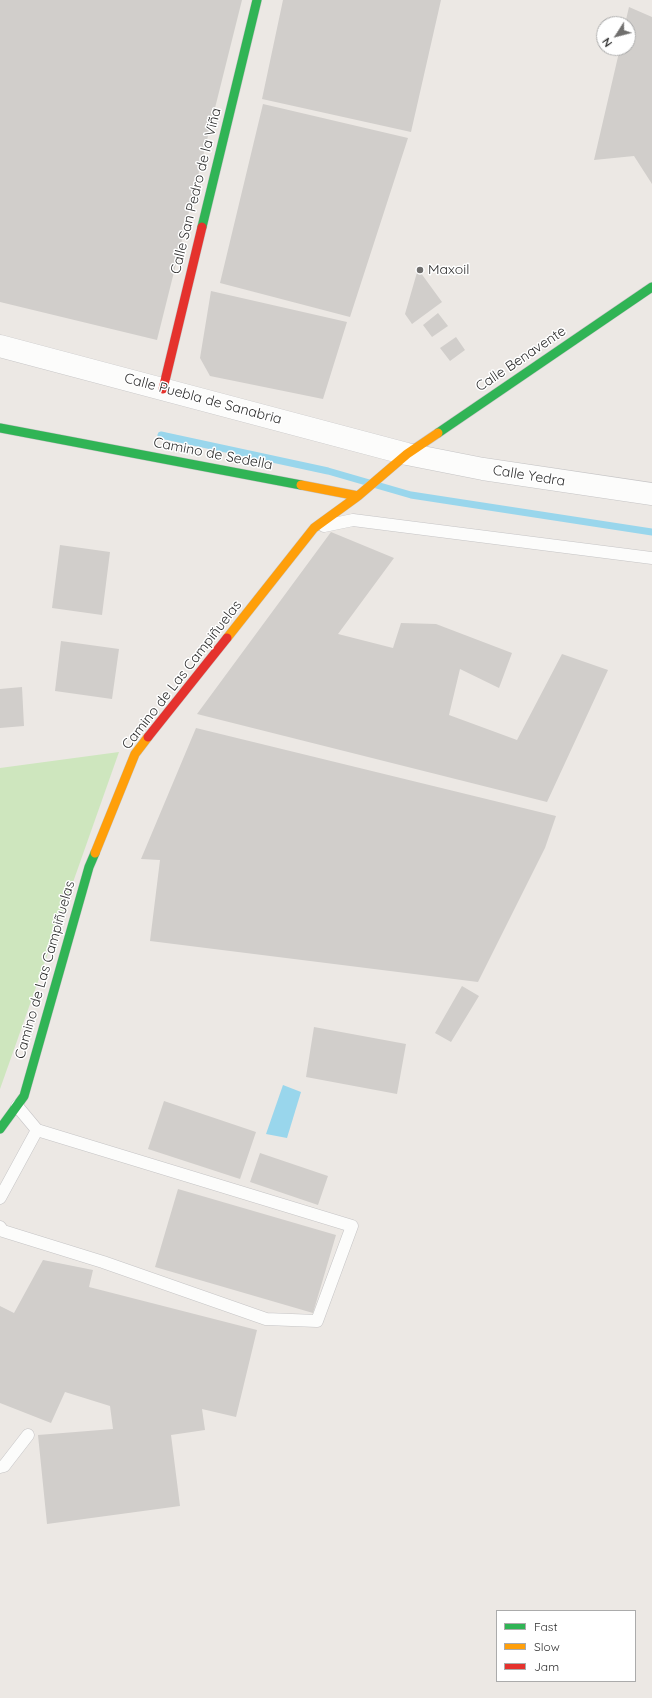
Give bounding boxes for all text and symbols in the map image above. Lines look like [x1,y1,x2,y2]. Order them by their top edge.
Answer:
north arrow [596,16,636,56]
text: N [599,35,615,50]
street label: Calle San Pedro de la Viña [167,106,225,276]
place label: Maxoil [428,262,469,278]
marker: Maxoil [415,265,425,275]
street label: Calle Benavente [473,323,569,395]
street label: Calle Puebla de Sanabria [122,370,284,428]
street label: Camino de Sedella [152,434,274,474]
street label: Calle Yedra [492,462,566,490]
street label: Camino de Las Campiñuelas [119,597,245,753]
street label: Camino de Las Campiñuelas [12,879,78,1061]
legend [496,1610,636,1682]
text: Fast [534,1619,558,1634]
text: Slow [534,1639,560,1654]
text: Jam [534,1659,559,1674]

